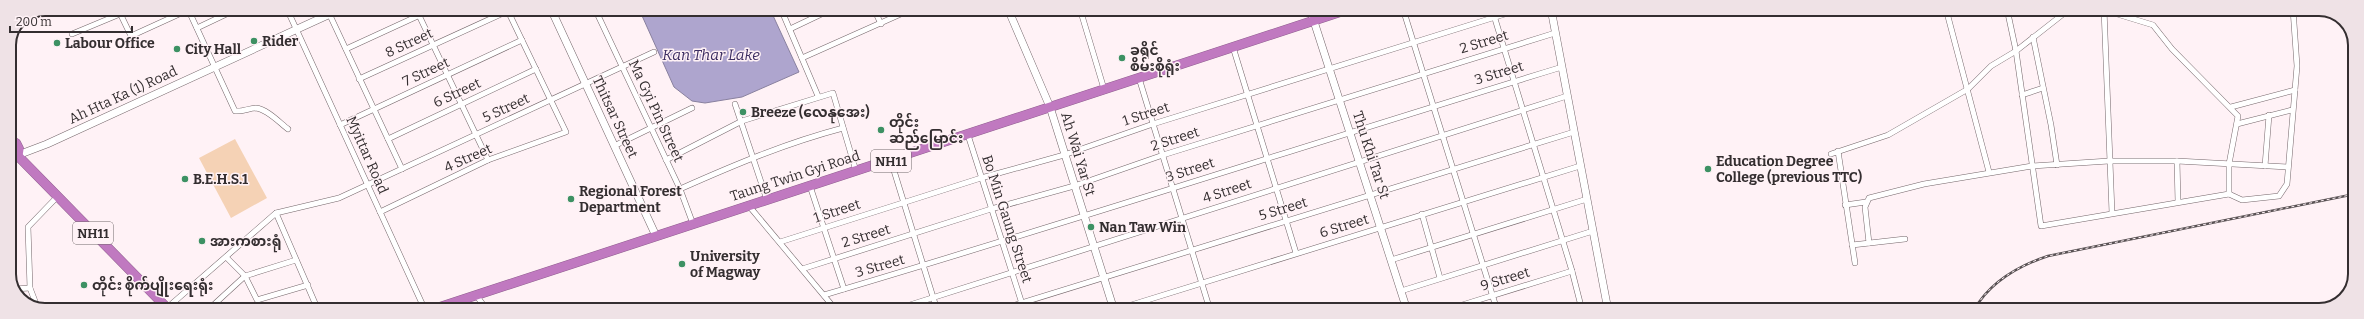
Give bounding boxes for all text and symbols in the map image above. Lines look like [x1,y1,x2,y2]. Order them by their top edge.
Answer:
scale bar [10,8,132,34]
text: 200 m [16,15,52,29]
street label: 8 Street [382,25,436,61]
street label: 2 Street [1458,27,1510,57]
place label: Rider [262,33,299,50]
place label: Labour Office [65,35,155,52]
marker: Rider [249,36,259,46]
marker: Labour Office [52,38,62,48]
place label: ခရိုင် စိမ်းစိုရုံး [1130,40,1180,78]
place label: City Hall [185,41,242,58]
marker: City Hall [172,44,182,54]
water label: Kan Thar Lake [662,46,760,64]
marker: ခရိုင် စိမ်းစိုရုံး [1117,53,1127,63]
street label: 7 Street [400,54,452,90]
street label: Ma Gyi Pin Street [625,57,687,165]
street label: 3 Street [1472,58,1526,88]
street label: Ah Hta Ka (1) Road [66,62,180,128]
street label: Thitsar Street [589,73,641,161]
street label: 6 Street [431,75,483,111]
street label: 5 Street [480,90,532,126]
street label: 1 Street [1121,98,1171,130]
place label: Breeze (လေနုအေး) [751,103,870,124]
marker: Breeze (လေနုအေး) [738,107,748,117]
street label: Thu Khi Tar St [1349,109,1393,201]
street label: Ah Wai Yar St [1057,110,1099,198]
place label: တိုင်း ဆည်မြောင်း [889,112,963,150]
street label: Myittar Road [342,114,392,196]
street label: 2 Street [1149,123,1201,155]
marker: တိုင်း ဆည်မြောင်း [876,125,886,135]
street label: 4 Street [441,140,495,176]
street label: Taung Twin Gyi Road [728,147,862,205]
road number: NH11 [871,150,911,172]
street label: Bo Min Gaung Street [978,153,1036,285]
place label: Education Degree College (previous TTC) [1716,153,1862,186]
street label: 3 Street [1163,154,1217,186]
marker: Education Degree College (previous TTC) [1703,164,1713,174]
place label: B.E.H.S.1 [193,171,248,188]
marker: B.E.H.S.1 [180,174,190,184]
street label: 4 Street [1200,175,1254,207]
place label: Regional Forest Department [579,183,682,216]
marker: Regional Forest Department [566,194,576,204]
street label: 5 Street [1257,194,1309,224]
street label: 1 Street [812,195,862,227]
street label: 6 Street [1317,210,1371,242]
place label: Nan Taw Win [1099,219,1186,236]
street label: 2 Street [840,221,892,251]
road number: NH11 [73,222,113,244]
marker: Nan Taw Win [1086,222,1096,232]
place label: အားကစားရုံ [210,233,281,253]
marker: အားကစားရုံ [197,236,207,246]
place label: University of Magway [690,248,761,281]
street label: 3 Street [853,251,907,281]
marker: University of Magway [677,259,687,269]
street label: 9 Street [1478,263,1532,295]
place label: တိုင်း စိုက်ပျိုးရေးရုံး [92,275,213,297]
marker: တိုင်း စိုက်ပျိုးရေးရုံး [79,280,89,290]

